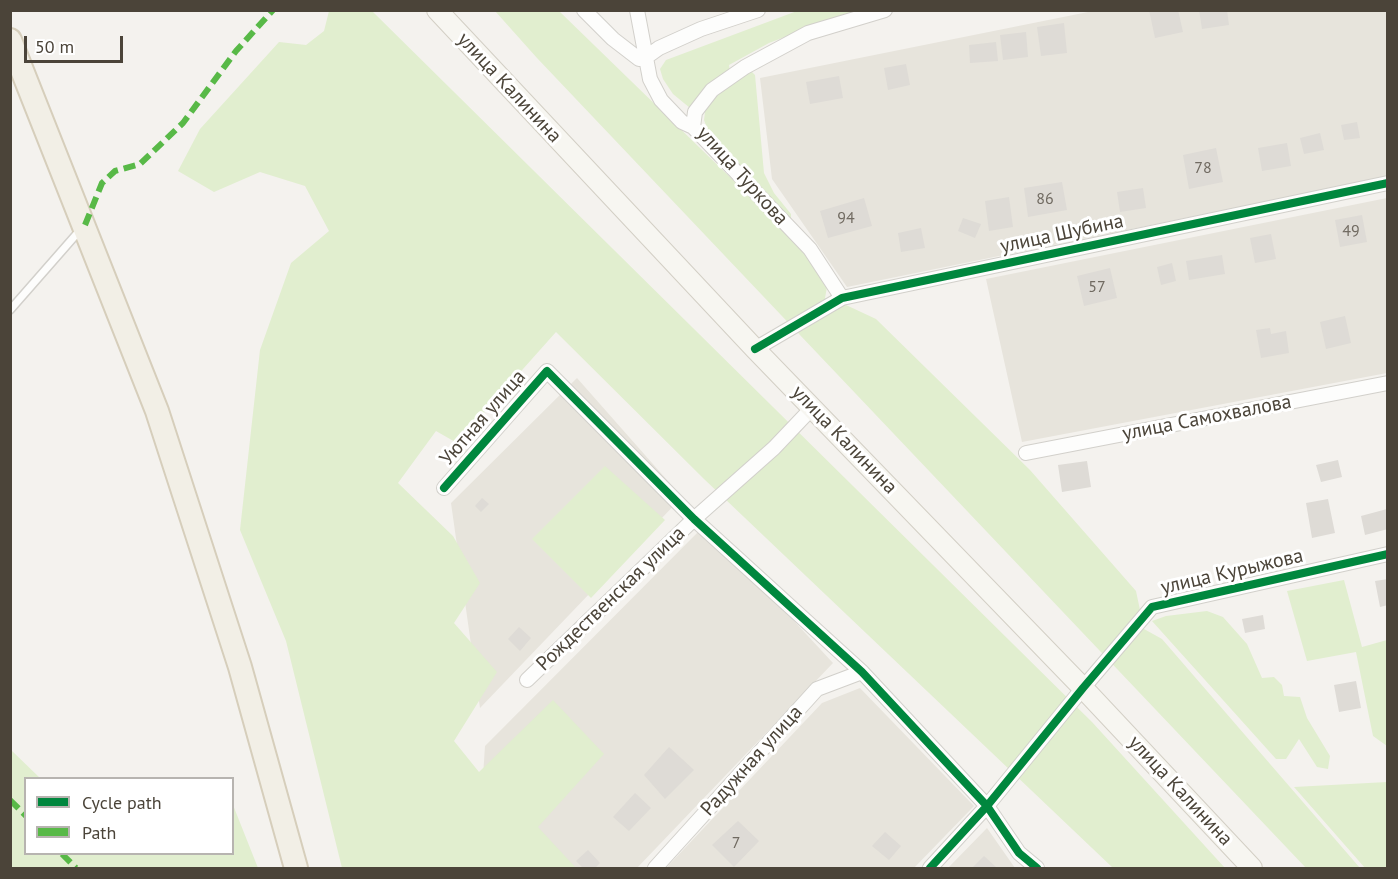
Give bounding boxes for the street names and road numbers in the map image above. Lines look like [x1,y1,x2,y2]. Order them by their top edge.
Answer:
street label: улица Калинина [452,28,566,148]
street label: улица Туркова [691,122,793,230]
street label: улица Шубина [998,209,1126,259]
street label: Уютная улица [435,365,531,471]
street label: улица Калинина [786,381,902,499]
street label: улица Самохвалова [1120,390,1294,446]
street label: Рождественская улица [532,522,690,676]
street label: улица Курыжова [1158,544,1306,600]
street label: Радужная улица [696,701,808,821]
street label: улица Калинина [1123,731,1237,851]

